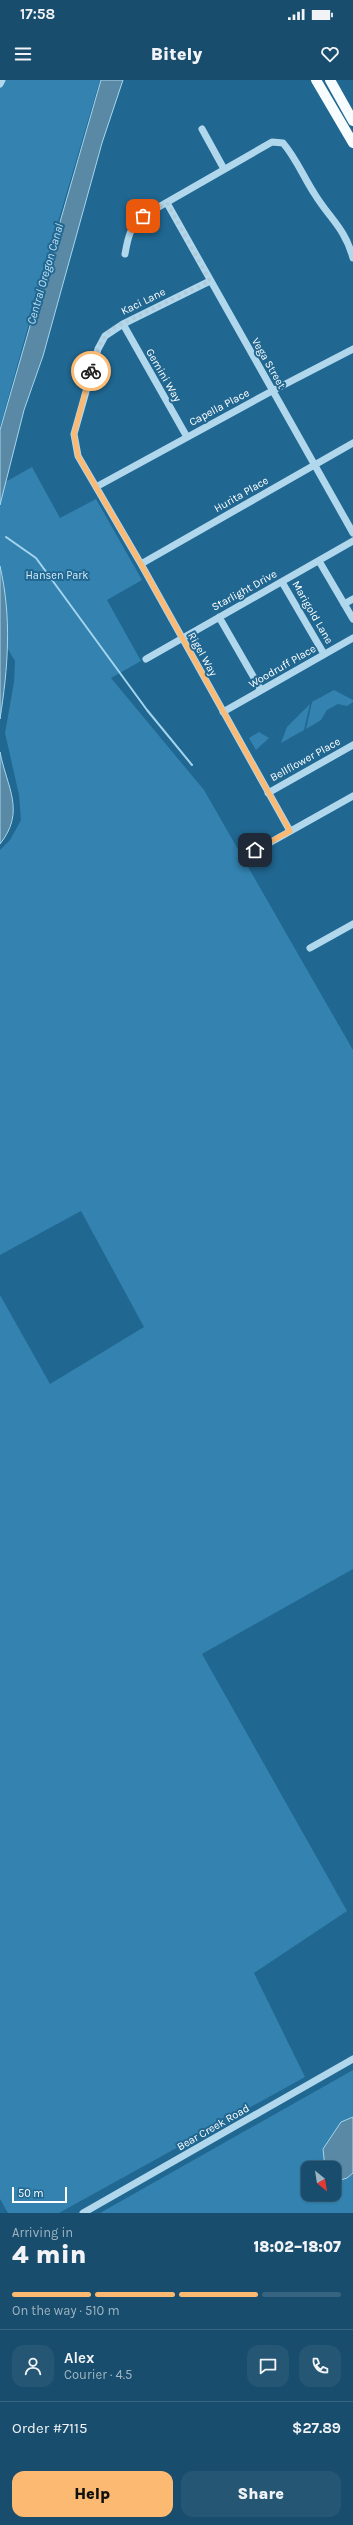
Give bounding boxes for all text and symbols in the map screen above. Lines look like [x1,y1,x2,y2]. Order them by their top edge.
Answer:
text: 17:58 [20,5,55,23]
icon: menu [12,43,34,65]
text: Bitely [151,43,202,65]
icon: heart [319,43,341,65]
pin [126,199,160,233]
icon: bag [132,205,154,227]
water label: Central Oregon Canal [24,222,66,326]
street label: Kaci Lane [119,285,168,318]
street label: Vega Street [249,336,288,391]
street label: Gemini Way [143,346,184,404]
courier [71,351,111,391]
icon: bike [80,360,102,382]
street label: Capella Place [187,386,252,429]
street label: Hurita Place [212,473,271,515]
street label: Starlight Drive [209,567,279,614]
park label: Hansen Park [25,569,89,582]
street label: Marigold Lane [289,578,336,646]
street label: Rigel Way [185,630,220,678]
street label: Woodruff Place [246,642,318,691]
street label: Bellflower Place [268,735,343,784]
pin [238,833,272,867]
icon: home [244,839,266,861]
street label: Bear Creek Road [175,2101,252,2153]
north arrow [301,2161,341,2201]
map controls [301,2161,341,2201]
scale bar [12,2185,67,2204]
text: 50 m [18,2187,44,2200]
text: Arriving in [12,2225,73,2240]
text: 18:02–18:07 [253,2238,341,2256]
text: 4 min [12,2239,87,2270]
text: On the way · 510 m [12,2303,120,2318]
button: person [12,2345,54,2387]
button: chat [247,2345,289,2387]
button: phone [299,2345,341,2387]
text: Alex [64,2349,94,2367]
text: Courier · 4.5 [64,2367,132,2382]
text: Order #7115 [12,2419,88,2437]
text: $27.89 [292,2419,341,2437]
button: Help [12,2471,173,2517]
button: Share [181,2471,341,2517]

